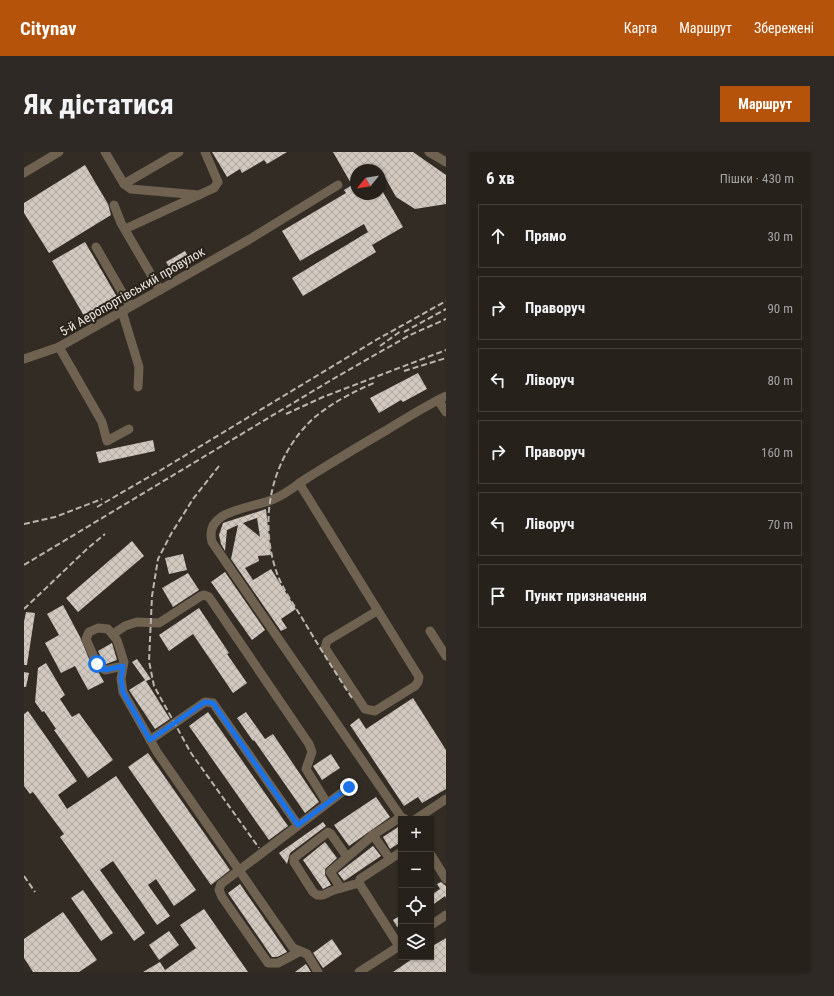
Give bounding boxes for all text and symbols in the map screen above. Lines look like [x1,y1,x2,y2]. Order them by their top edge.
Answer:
text: Citynav [20,17,77,40]
text: Карта [624,20,657,36]
text: Маршрут [679,20,732,36]
text: Збережені [754,20,814,36]
button: Маршрут [720,86,810,122]
text: Як дістатися [24,88,174,121]
north arrow [350,164,386,200]
text: 6 хв [486,168,515,188]
text: Пішки · 430 m [720,171,794,186]
icon: ahead [487,225,509,247]
text: Прямо [525,227,566,245]
text: 30 m [767,229,793,244]
street label: 5-й Аеропортівський провулок [57,243,208,339]
icon: right [487,297,509,319]
text: Праворуч [525,299,585,317]
text: 90 m [767,301,793,316]
icon: left [487,369,509,391]
text: Ліворуч [525,371,574,389]
text: 80 m [767,373,793,388]
icon: right [487,441,509,463]
text: Праворуч [525,443,585,461]
text: 160 m [761,445,793,460]
icon: left [487,513,509,535]
text: Ліворуч [525,515,574,533]
text: 70 m [767,517,793,532]
icon: arrive [487,585,509,607]
text: Пункт призначення [525,587,647,605]
route start [88,655,106,673]
route end [340,778,358,796]
map controls [398,816,434,960]
button: + [398,816,434,852]
button: − [398,852,434,888]
button: locate [398,888,434,924]
button: layers [398,924,434,960]

